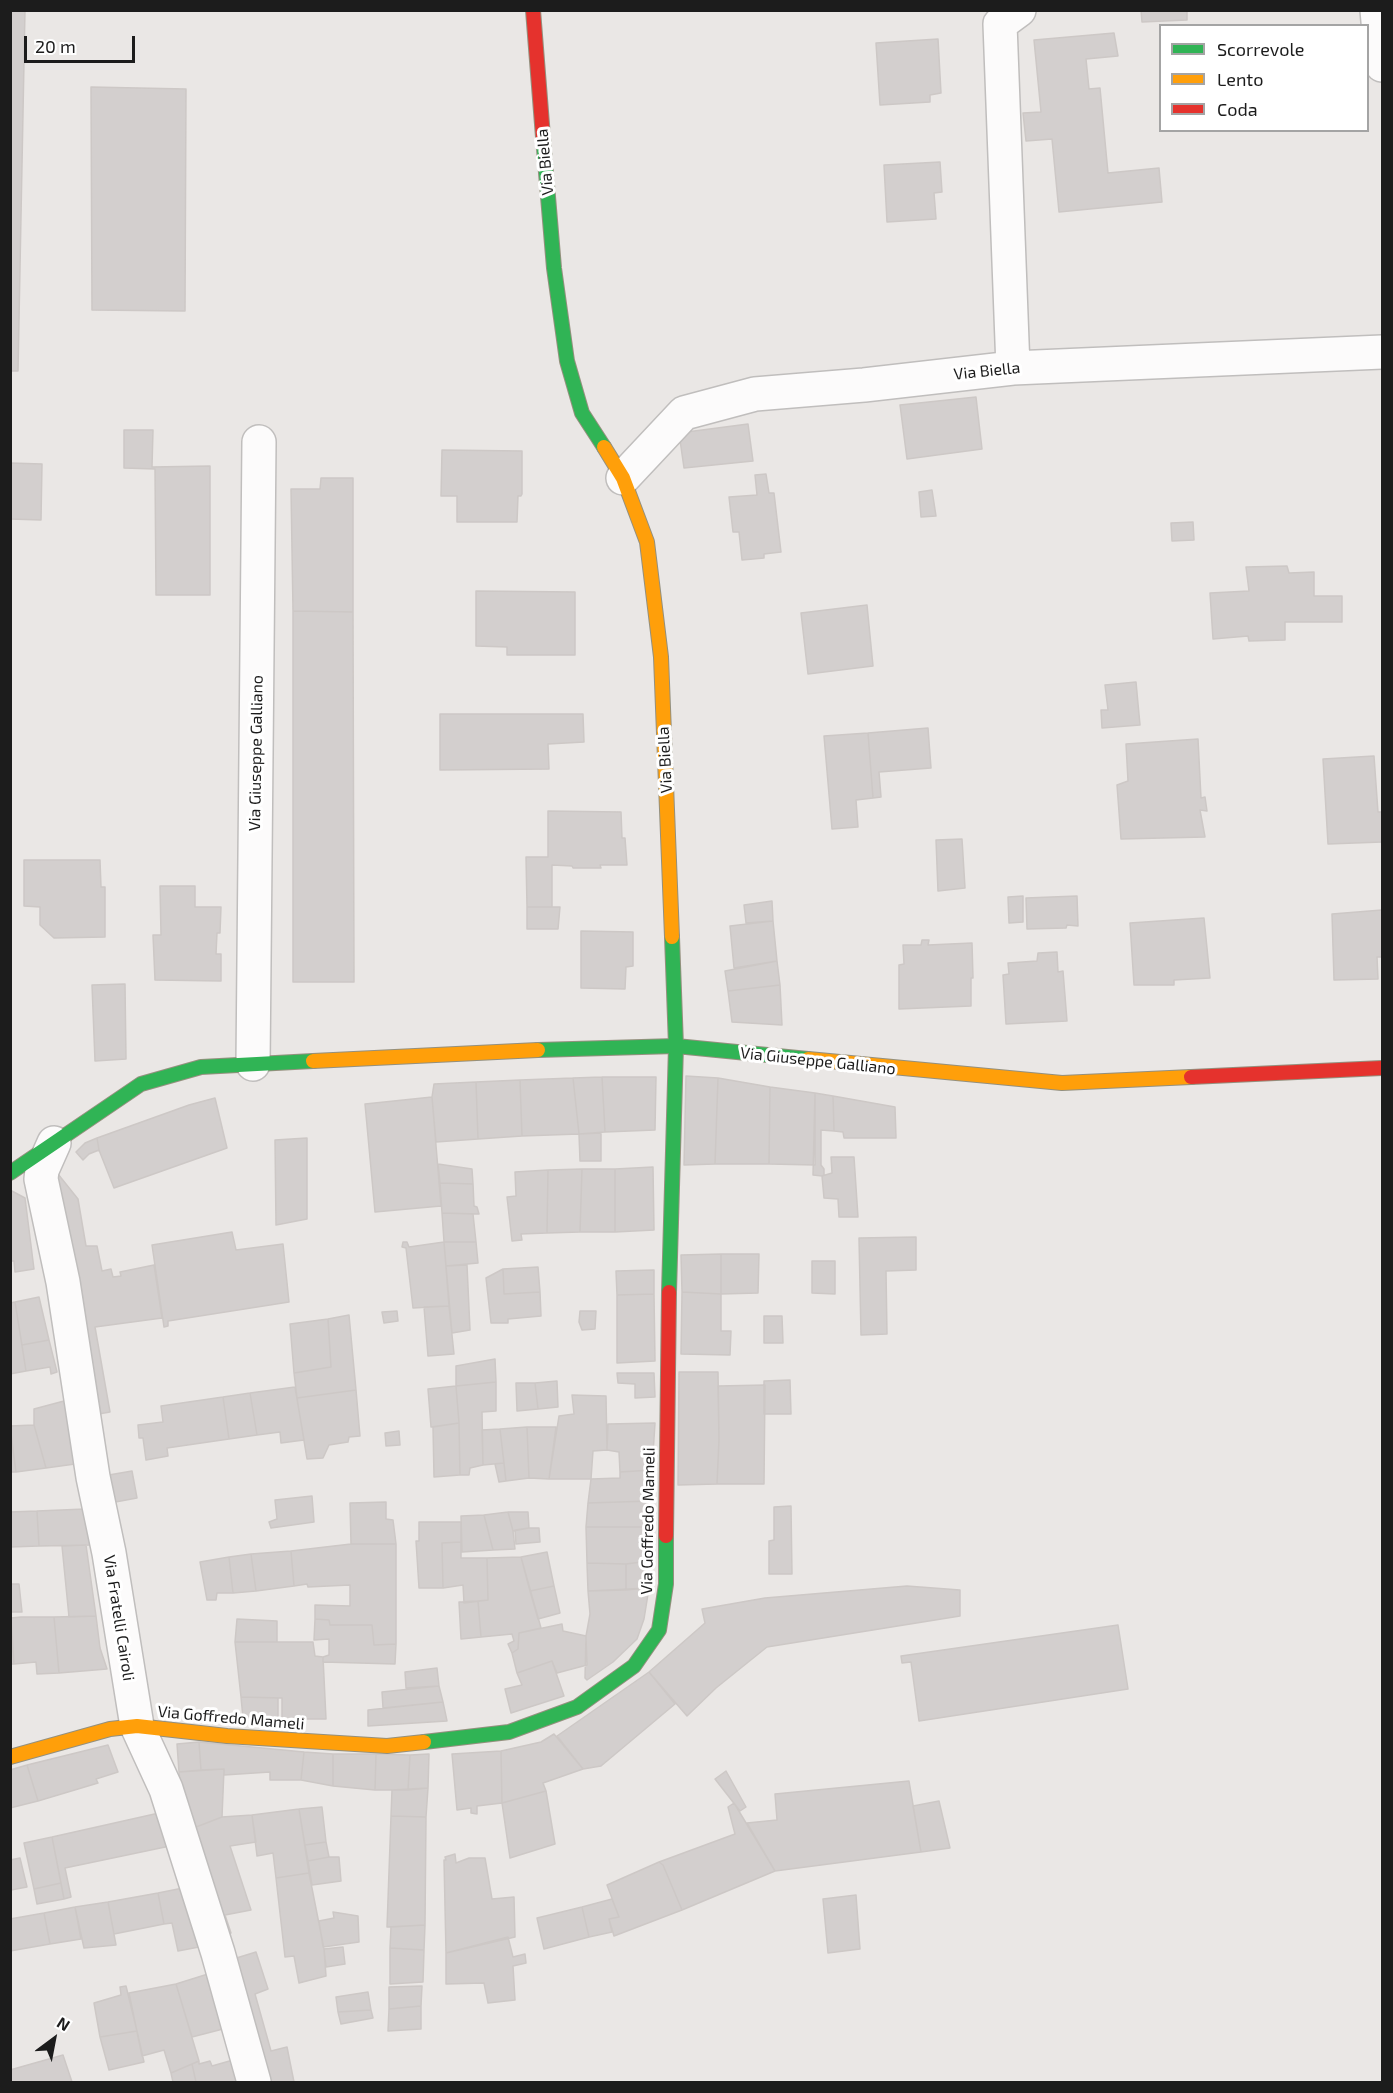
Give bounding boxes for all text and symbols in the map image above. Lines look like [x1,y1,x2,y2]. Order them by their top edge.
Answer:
scale bar [27,24,138,62]
legend [1159,24,1369,132]
text: 20 m [35,35,76,57]
text: Scorrevole [1217,38,1304,60]
text: Lento [1217,68,1263,90]
text: Coda [1217,98,1258,120]
street label: Via Biella [533,128,557,196]
street label: Via Biella [953,358,1021,384]
street label: Via Giuseppe Galliano [245,675,267,831]
street label: Via Biella [654,726,676,794]
street label: Via Giuseppe Galliano [739,1043,897,1079]
street label: Via Goffredo Mameli [637,1447,659,1595]
street label: Via Fratelli Cairoli [100,1554,138,1682]
street label: Via Goffredo Mameli [157,1702,305,1734]
north arrow [24,2009,84,2069]
text: N [54,2012,74,2034]

